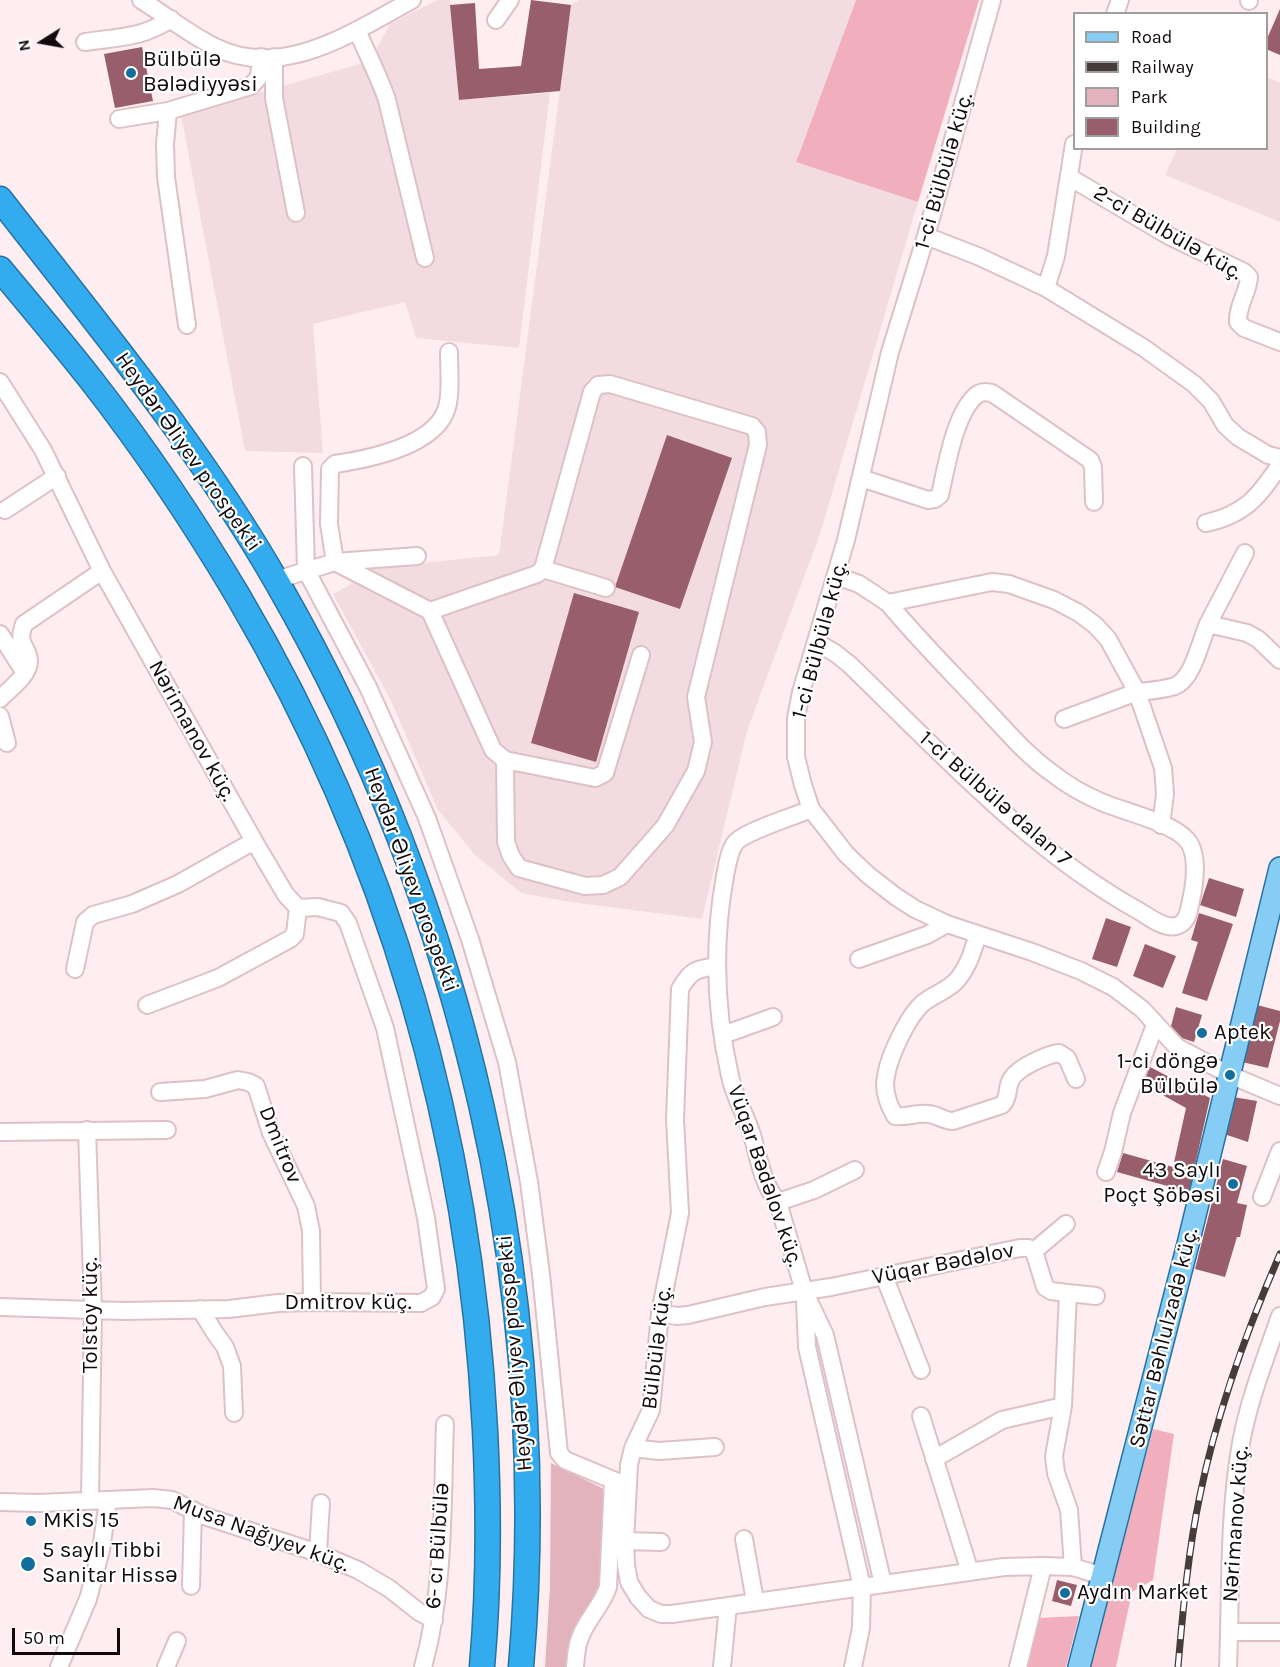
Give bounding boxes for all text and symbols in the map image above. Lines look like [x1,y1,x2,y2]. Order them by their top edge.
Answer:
north arrow [12,12,72,72]
legend [1073,12,1268,150]
text: Road [1131,26,1172,48]
text: N [13,38,34,53]
place label: Bülbülə Bələdiyyəsi [143,47,258,98]
text: Railway [1131,56,1194,78]
marker: Bülbülə Bələdiyyəsi [124,66,138,80]
text: Park [1131,86,1168,108]
street label: 1-ci Bülbülə küç. [909,89,979,253]
text: Building [1131,116,1201,138]
street label: 2-ci Bülbülə küç. [1089,180,1247,286]
street label: Heydər Əliyev prospekti [109,347,267,557]
street label: 1-ci Bülbülə küç. [786,558,854,722]
street label: Nərimanov küç. [142,656,242,806]
street label: 1-ci Bülbülə dalan 7 [913,726,1077,872]
street label: Heydər Əliyev prospekti [358,764,464,996]
place label: Aptek [1214,1020,1271,1046]
marker: Aptek [1195,1026,1209,1040]
place label: 1-ci döngə Bülbülə [1117,1049,1218,1100]
marker: 1-ci döngə Bülbülə [1223,1068,1237,1082]
street label: Vüqar Bədəlov küç. [722,1082,808,1270]
street label: Dmitrov [253,1103,307,1187]
place label: 43 Saylı Poçt Şöbəsi [1103,1158,1221,1210]
marker: 43 Saylı Poçt Şöbəsi [1226,1177,1240,1191]
street label: Səttar Bəhlulzadə küç. [1124,1225,1204,1451]
street label: Heydər Əliyev prospekti [491,1234,539,1472]
street label: Vüqar Bədəlov [870,1237,1016,1291]
street label: Tolstoy küç. [78,1257,104,1373]
street label: Bülbülə küç. [636,1285,678,1411]
street label: Dmitrov küç. [284,1290,412,1316]
street label: Nərimanov küç. [1217,1445,1255,1603]
street label: 6- cı Bülbülə [420,1482,456,1610]
street label: Musa Nağıyev küç. [169,1490,353,1578]
place label: MKİS 15 [43,1508,119,1534]
marker: MKİS 15 [24,1514,38,1528]
place label: 5 saylı Tibbi Sanitar Hissə [42,1538,177,1590]
marker: 5 saylı Tibbi Sanitar Hissə [19,1555,37,1573]
place label: Aydın Market [1077,1580,1208,1606]
marker: Aydın Market [1058,1586,1072,1600]
scale bar [15,1616,123,1654]
text: 50 m [23,1627,65,1649]

